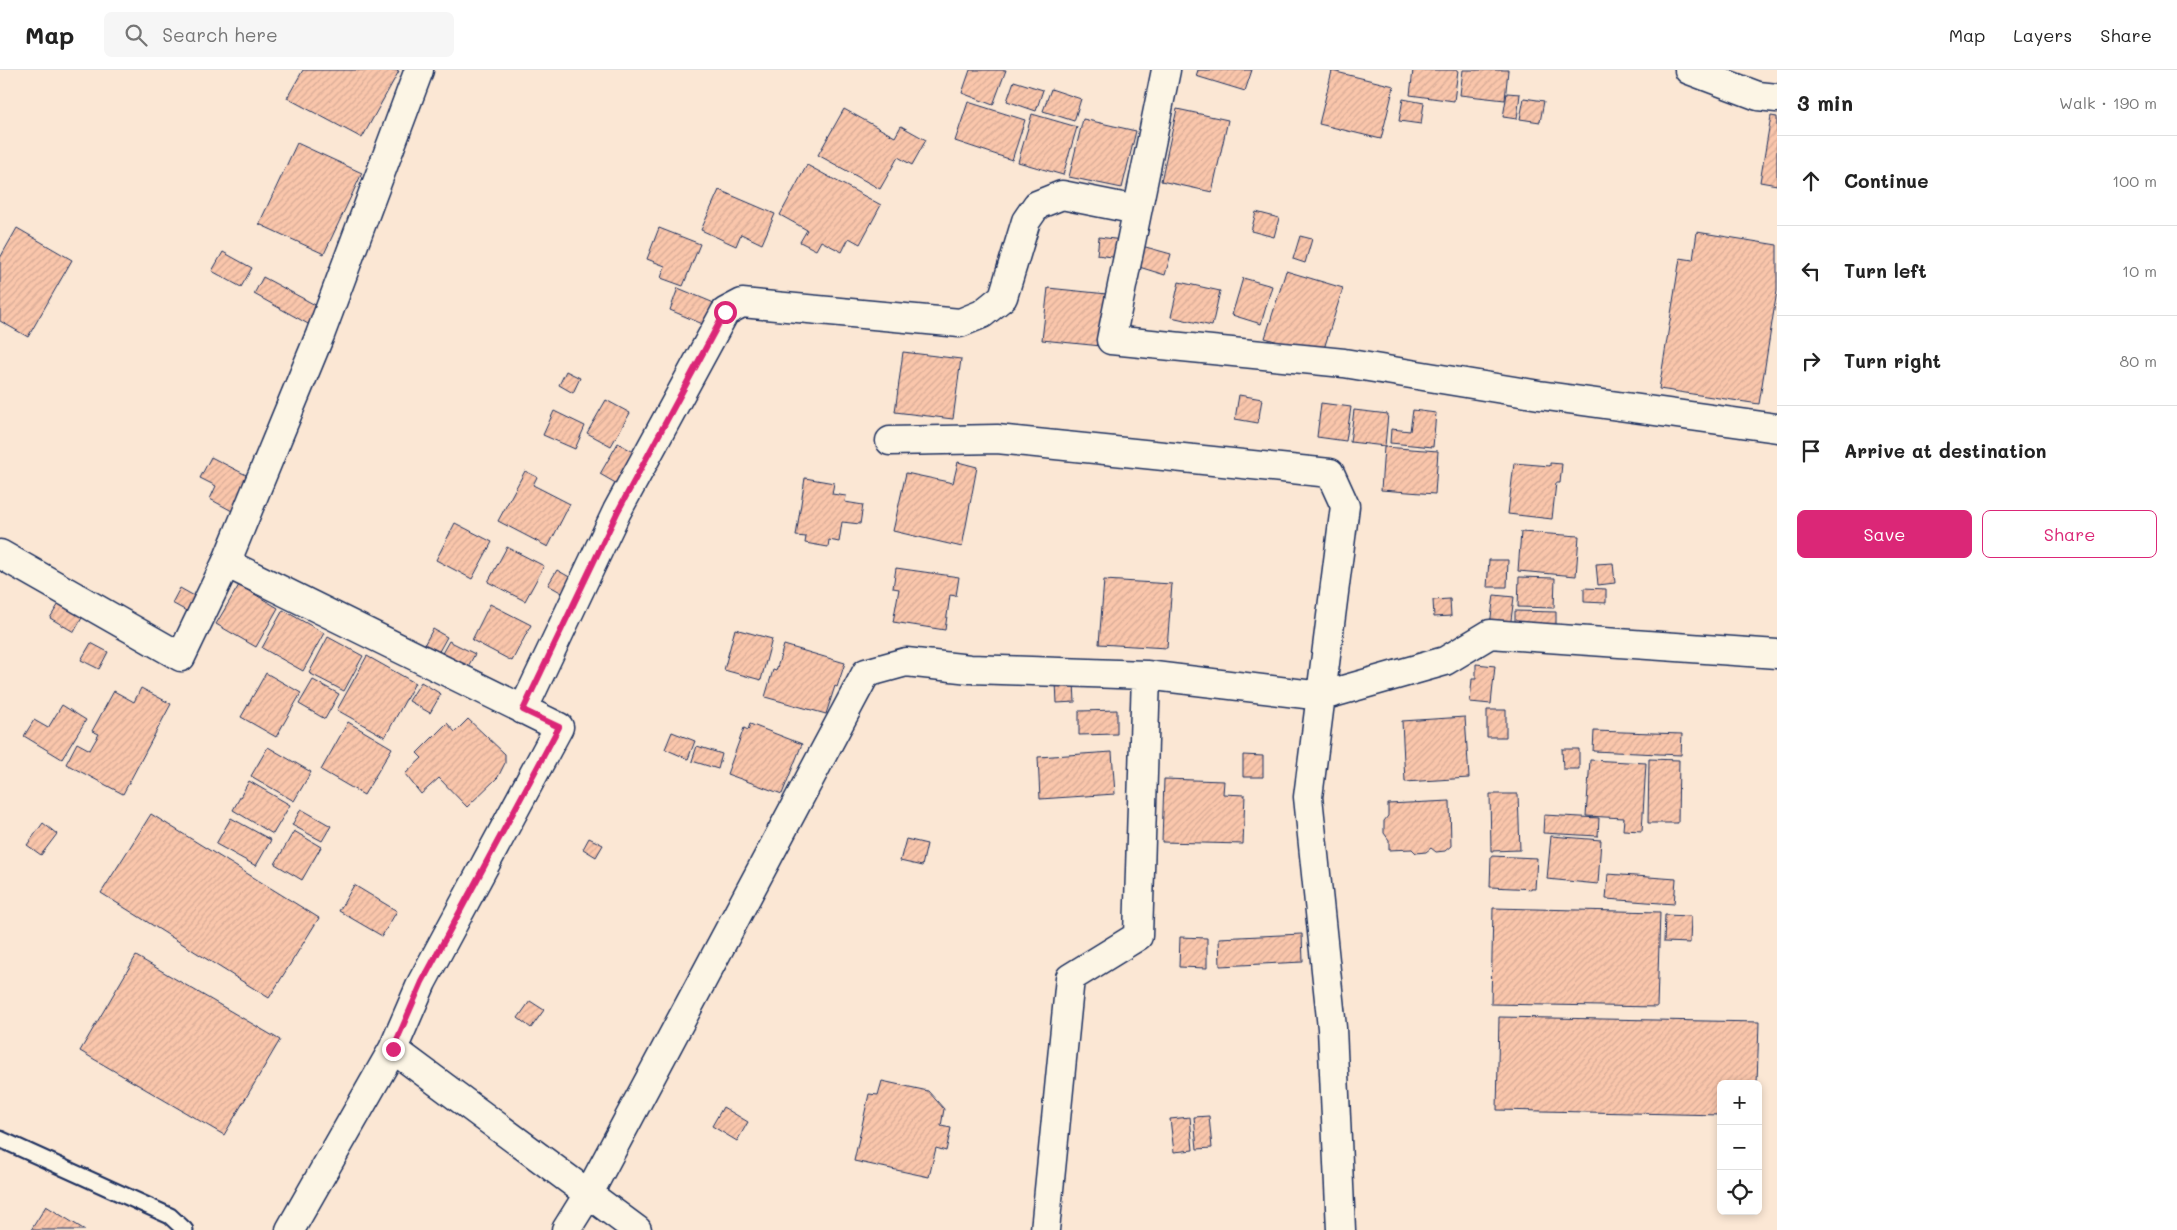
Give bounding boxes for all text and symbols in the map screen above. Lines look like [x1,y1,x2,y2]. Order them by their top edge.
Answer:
search box [104,12,454,57]
text: Map [25,19,74,50]
icon: search [122,21,150,49]
text: Search here [162,22,278,47]
text: Map [1949,23,1985,47]
text: Layers [2013,23,2072,47]
text: Share [2100,23,2152,47]
text: 3 min [1797,89,1853,116]
text: Walk · 190 m [2059,92,2157,113]
icon: ahead [1797,167,1825,195]
text: Continue [1844,168,1929,193]
text: 100 m [2112,170,2157,191]
icon: left [1797,257,1825,285]
text: Turn left [1844,258,1927,283]
text: 10 m [2122,260,2157,281]
route start [714,301,737,324]
icon: right [1797,347,1825,375]
text: Turn right [1844,348,1941,373]
text: 80 m [2120,350,2157,371]
icon: arrive [1797,437,1825,465]
text: Arrive at destination [1844,438,2047,463]
button: Save [1797,510,1972,558]
button: Share [1982,510,2157,558]
route end [382,1038,405,1061]
map controls [1717,1080,1762,1215]
button: + [1717,1080,1762,1125]
button: − [1717,1125,1762,1170]
button: locate [1717,1170,1762,1215]

